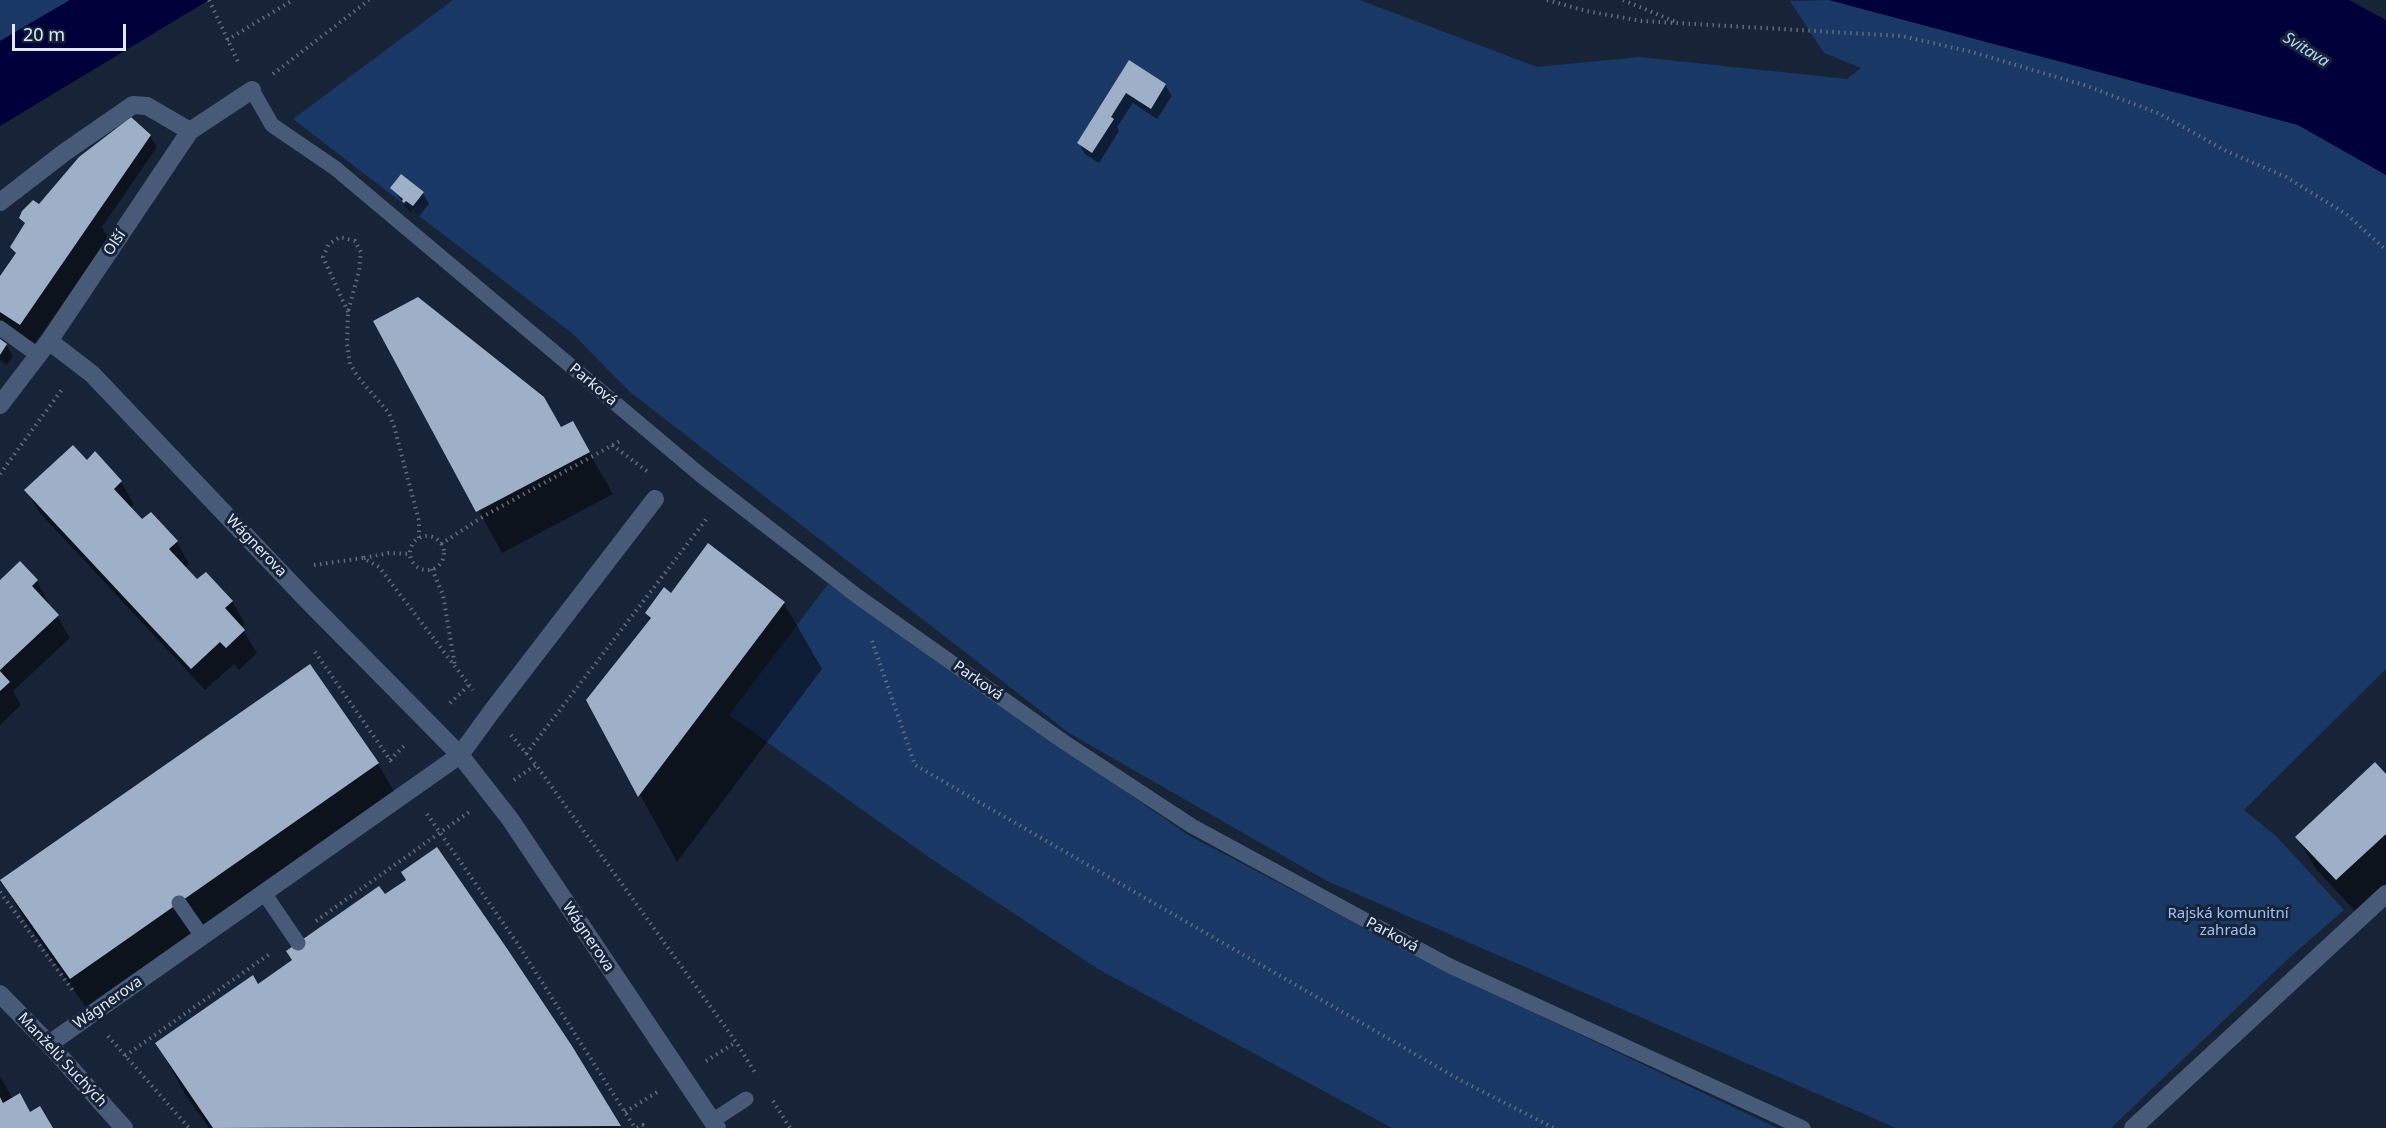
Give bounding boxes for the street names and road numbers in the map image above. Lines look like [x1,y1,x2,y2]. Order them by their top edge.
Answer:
street label: Olší [100,227,130,259]
street label: Parková [566,360,620,410]
street label: Wágnerova [222,511,290,581]
street label: Parková [950,657,1006,705]
street label: Wágnerova [558,899,618,975]
street label: Parková [1363,914,1421,956]
street label: Wágnerova [70,973,146,1033]
street label: Manželů Suchých [14,1009,110,1111]

